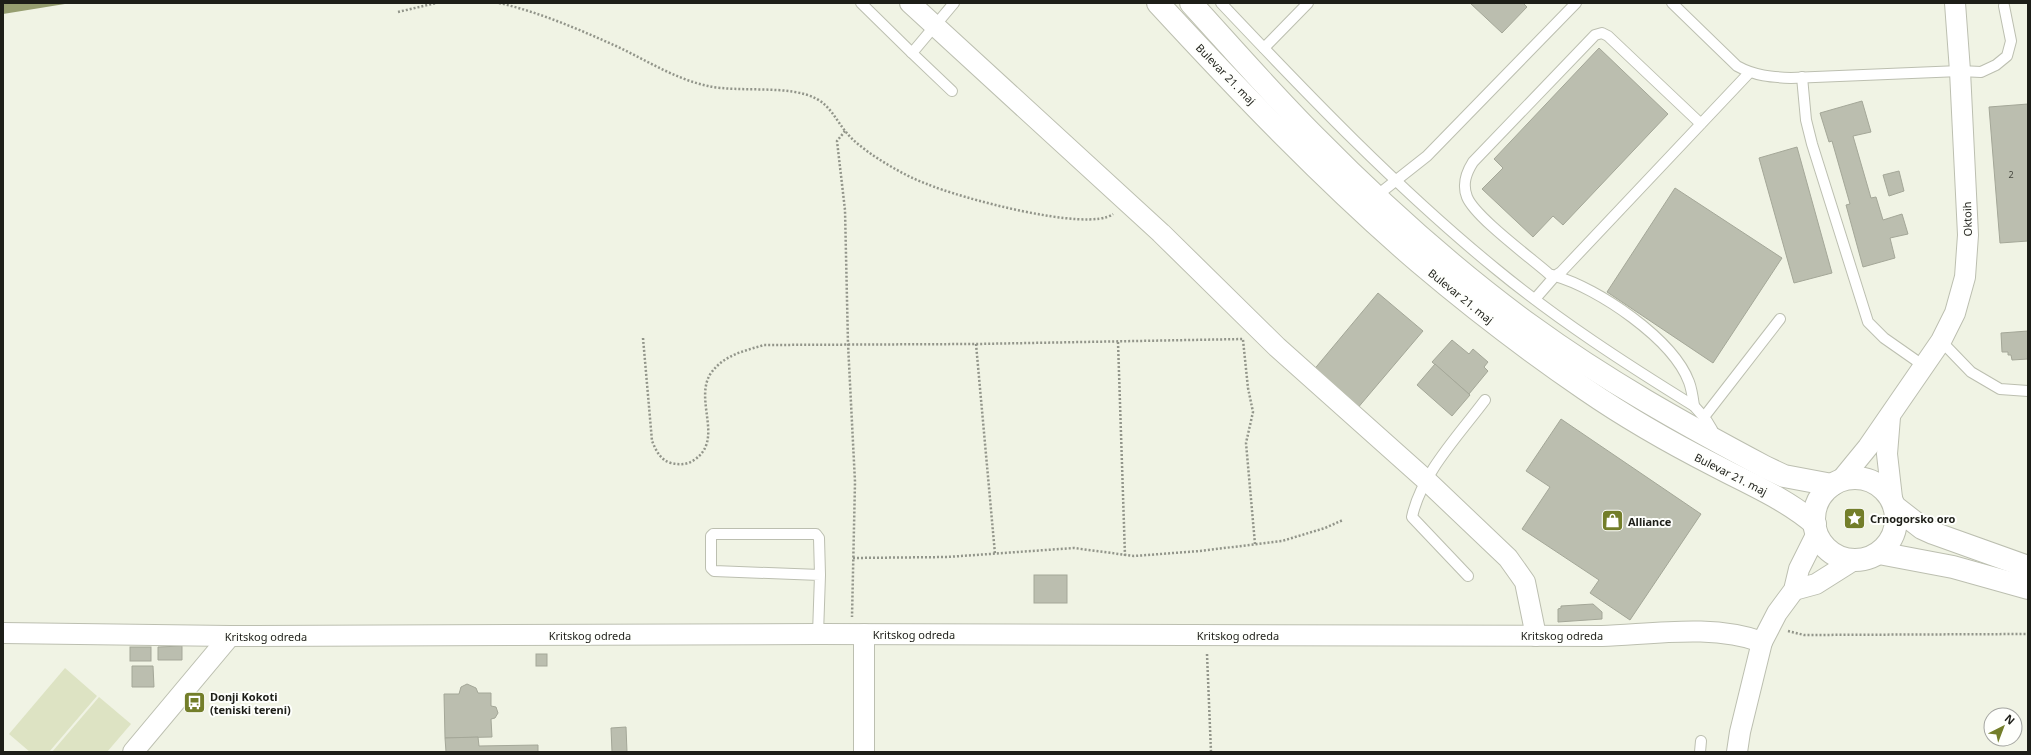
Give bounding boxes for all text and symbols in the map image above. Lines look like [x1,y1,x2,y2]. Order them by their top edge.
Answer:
street label: Bulevar 21. maj [1193,40,1259,108]
house number: 2 [2008,168,2014,181]
street label: Oktoih [1959,201,1975,237]
street label: Bulevar 21. maj [1425,265,1497,327]
street label: Bulevar 21. maj [1692,449,1770,499]
place icon: Crnogorsko oro [1841,505,1867,531]
shop icon: Alliance [1599,508,1625,534]
place label: Crnogorsko oro [1870,511,1955,526]
place label: Alliance [1628,514,1672,529]
street label: Kritskog odreda [873,627,955,642]
street label: Kritskog odreda [549,628,631,643]
street label: Kritskog odreda [1197,628,1279,643]
street label: Kritskog odreda [1521,628,1603,643]
street label: Kritskog odreda [225,629,307,644]
bus stop icon: Donji Kokoti (teniski tereni) [181,689,207,715]
place label: Donji Kokoti (teniski tereni) [210,689,291,717]
north arrow [1983,707,2023,747]
text: N [2002,711,2018,728]

